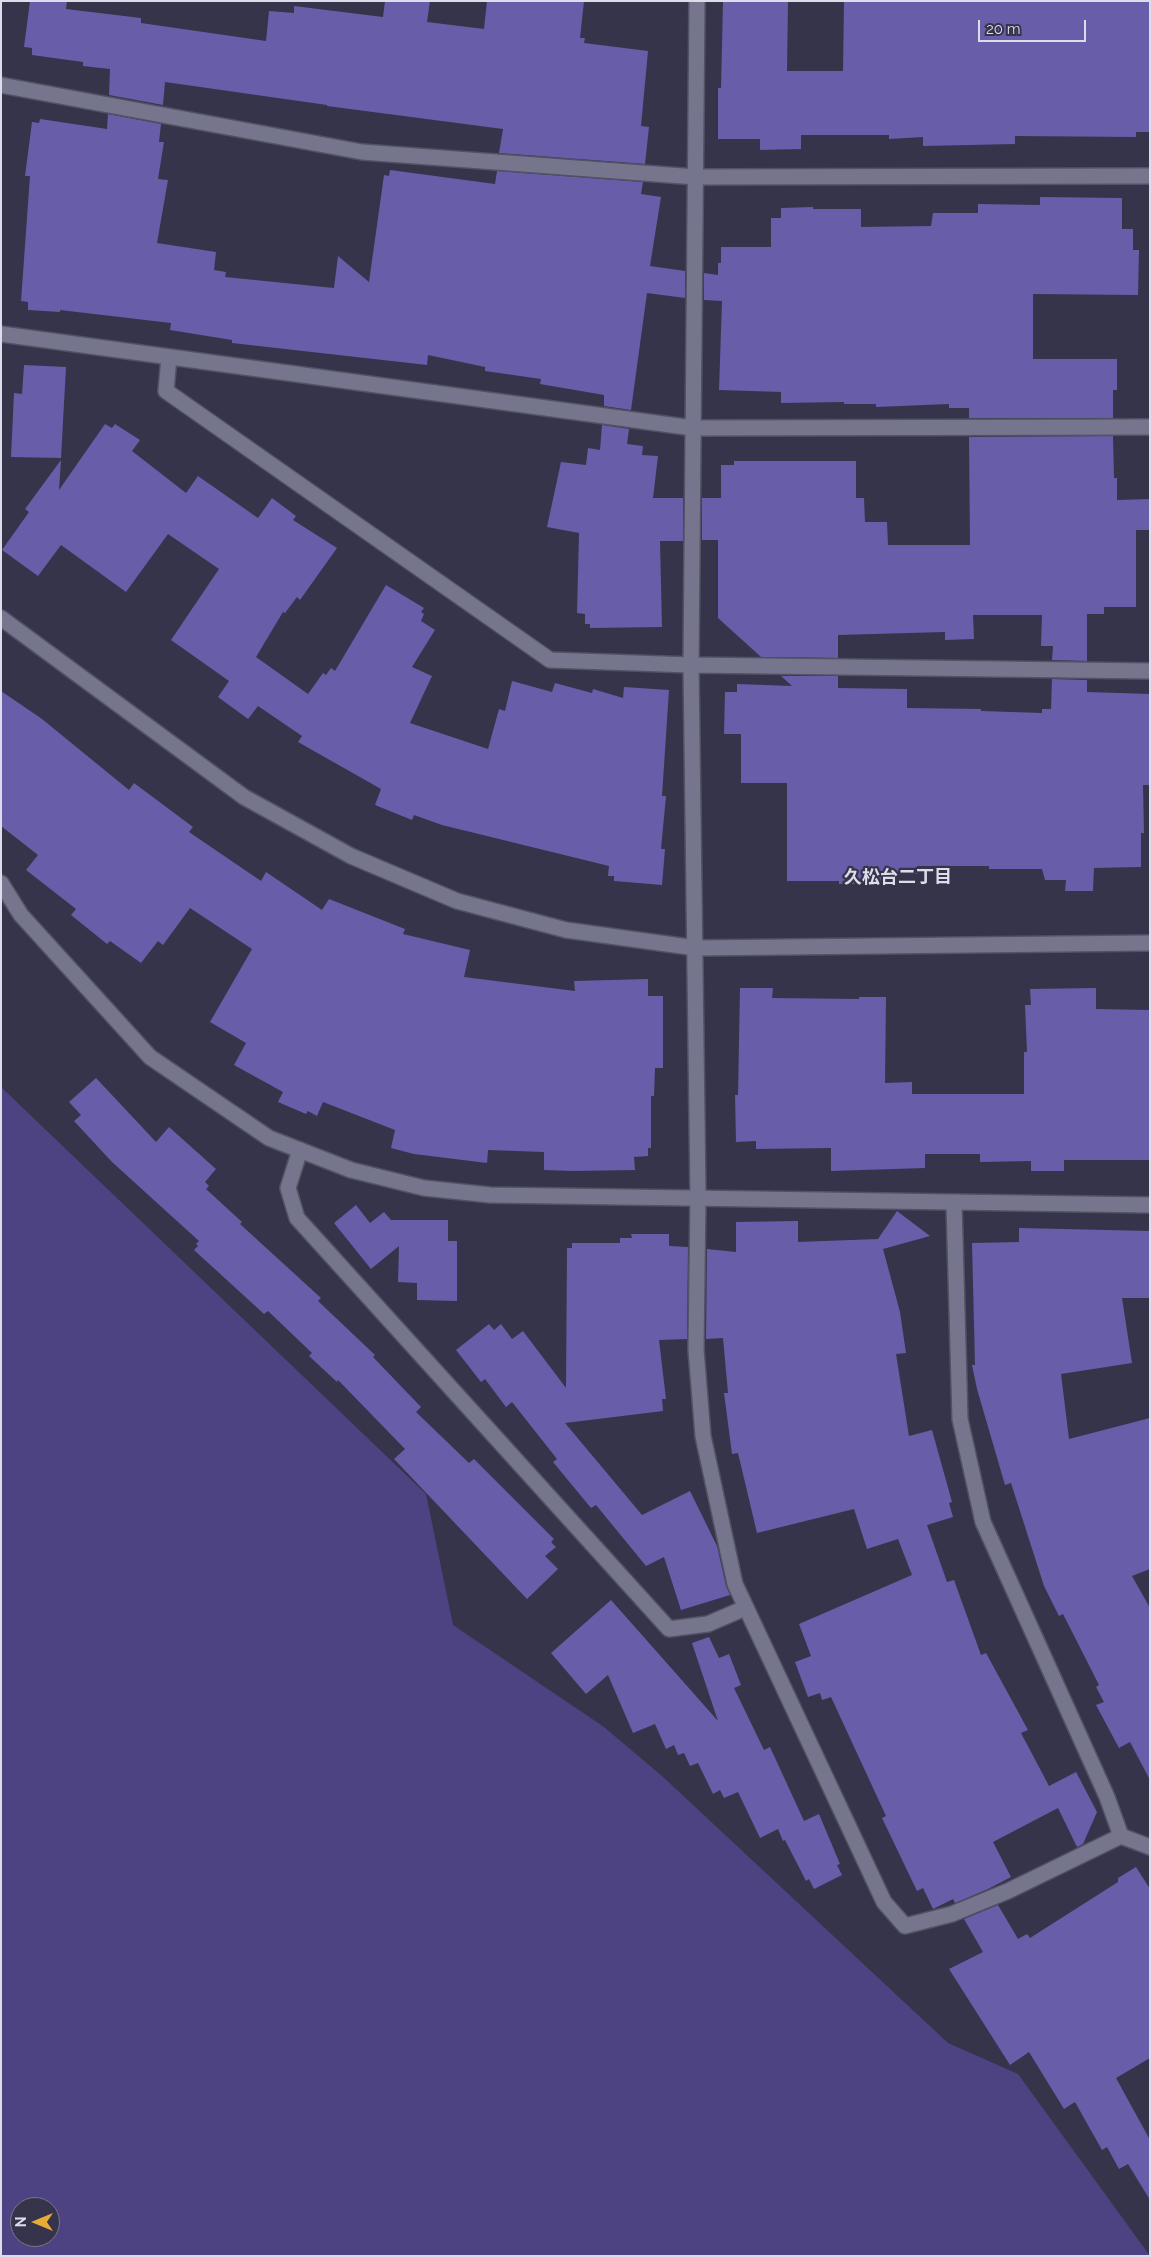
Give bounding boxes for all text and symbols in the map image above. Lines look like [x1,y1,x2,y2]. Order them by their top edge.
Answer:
scale bar [981,10,1088,42]
text: 20 m [986,20,1021,38]
district label: 久松台二丁目 [844,867,952,889]
north arrow [10,2197,60,2247]
text: N [13,2217,29,2227]

